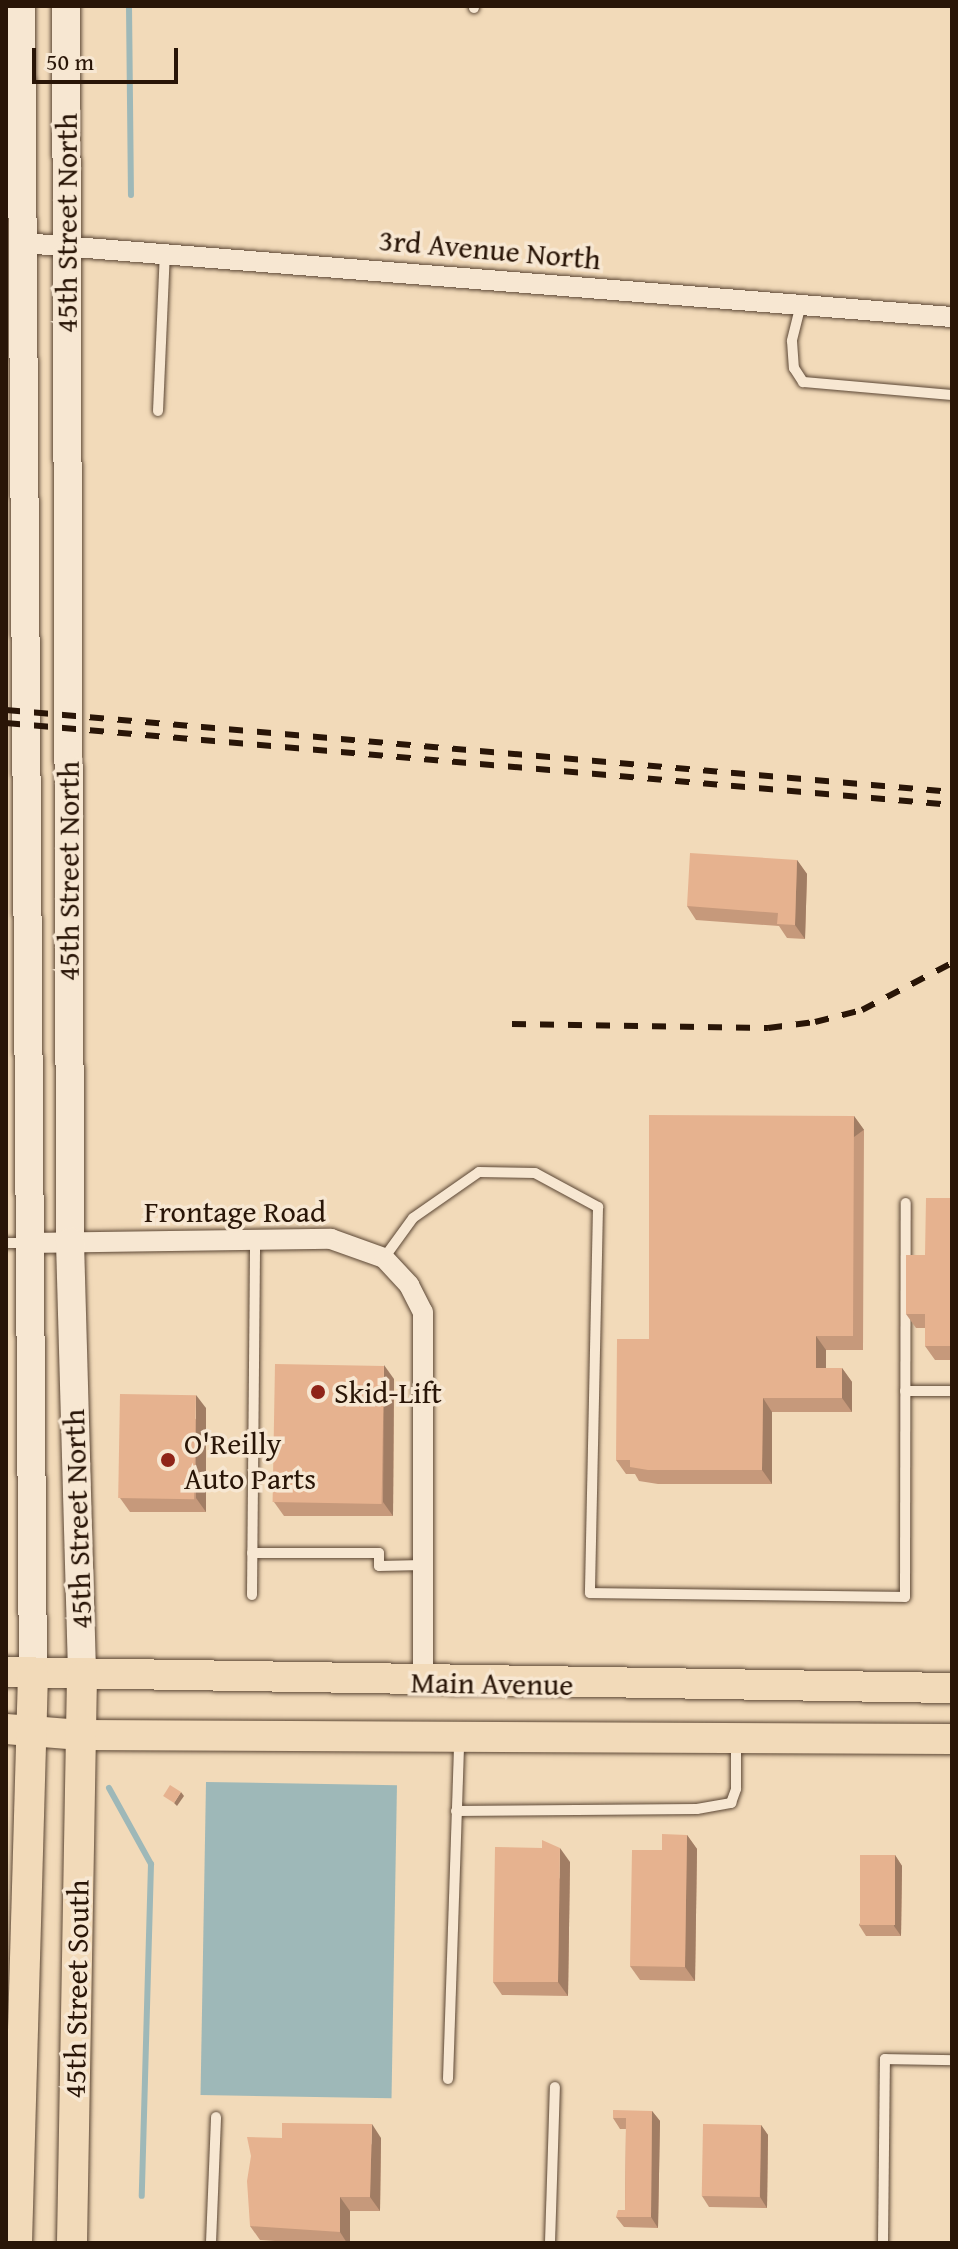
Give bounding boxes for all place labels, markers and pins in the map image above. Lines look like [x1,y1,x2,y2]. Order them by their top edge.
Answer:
place label: Skid-Lift [334,1374,442,1410]
marker: Skid-Lift [309,1383,327,1401]
place label: O'Reilly Auto Parts [184,1425,316,1496]
marker: O'Reilly Auto Parts [159,1451,177,1469]

